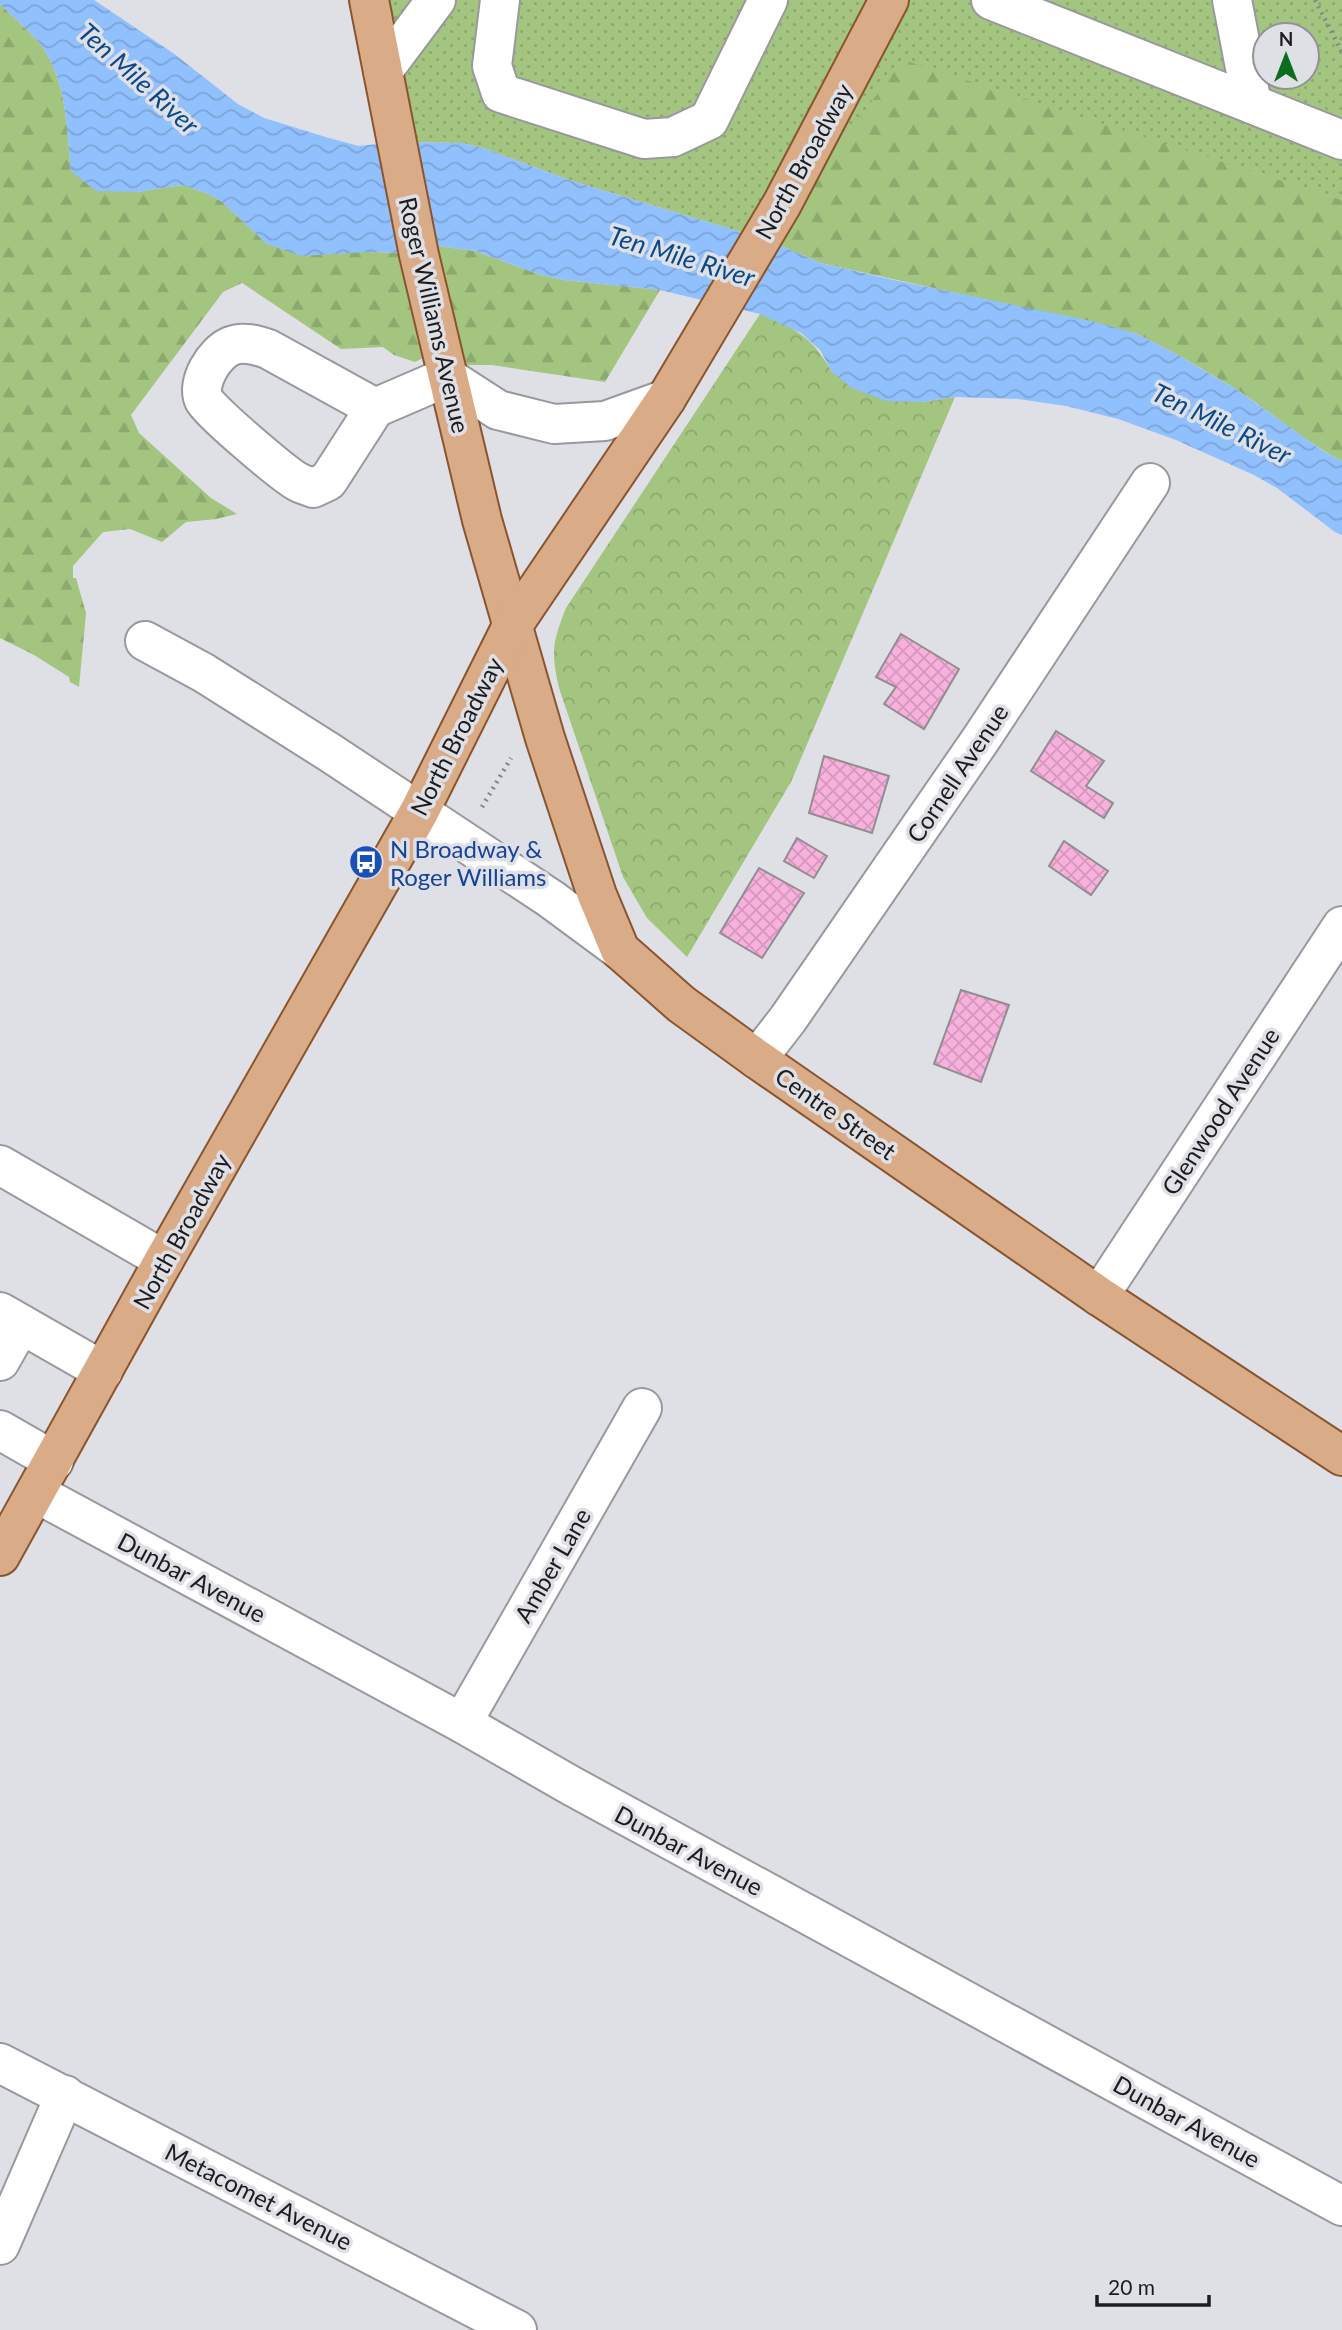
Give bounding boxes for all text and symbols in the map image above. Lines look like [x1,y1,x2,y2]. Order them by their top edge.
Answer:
water label: Ten Mile River [72,16,207,141]
north arrow [1251,21,1321,91]
text: N [1279,27,1293,50]
street label: North Broadway [748,77,858,244]
street label: Roger Williams Avenue [394,194,476,436]
water label: Ten Mile River [605,219,760,294]
water label: Ten Mile River [1147,376,1298,471]
street label: North Broadway [404,652,509,820]
street label: Cornell Avenue [900,698,1014,848]
place label: N Broadway & Roger Williams [390,834,547,891]
bus stop icon: N Broadway & Roger Williams [347,843,385,881]
street label: Glenwood Avenue [1155,1022,1285,1200]
street label: Centre Street [770,1061,902,1165]
street label: North Broadway [126,1147,236,1314]
street label: Amber Lane [508,1503,596,1627]
street label: Dunbar Avenue [113,1526,271,1628]
street label: Dunbar Avenue [610,1799,768,1901]
street label: Dunbar Avenue [1109,2069,1265,2173]
street label: Metacomet Avenue [161,2136,357,2256]
scale bar [1097,2264,1209,2308]
text: 20 m [1108,2274,1155,2299]

